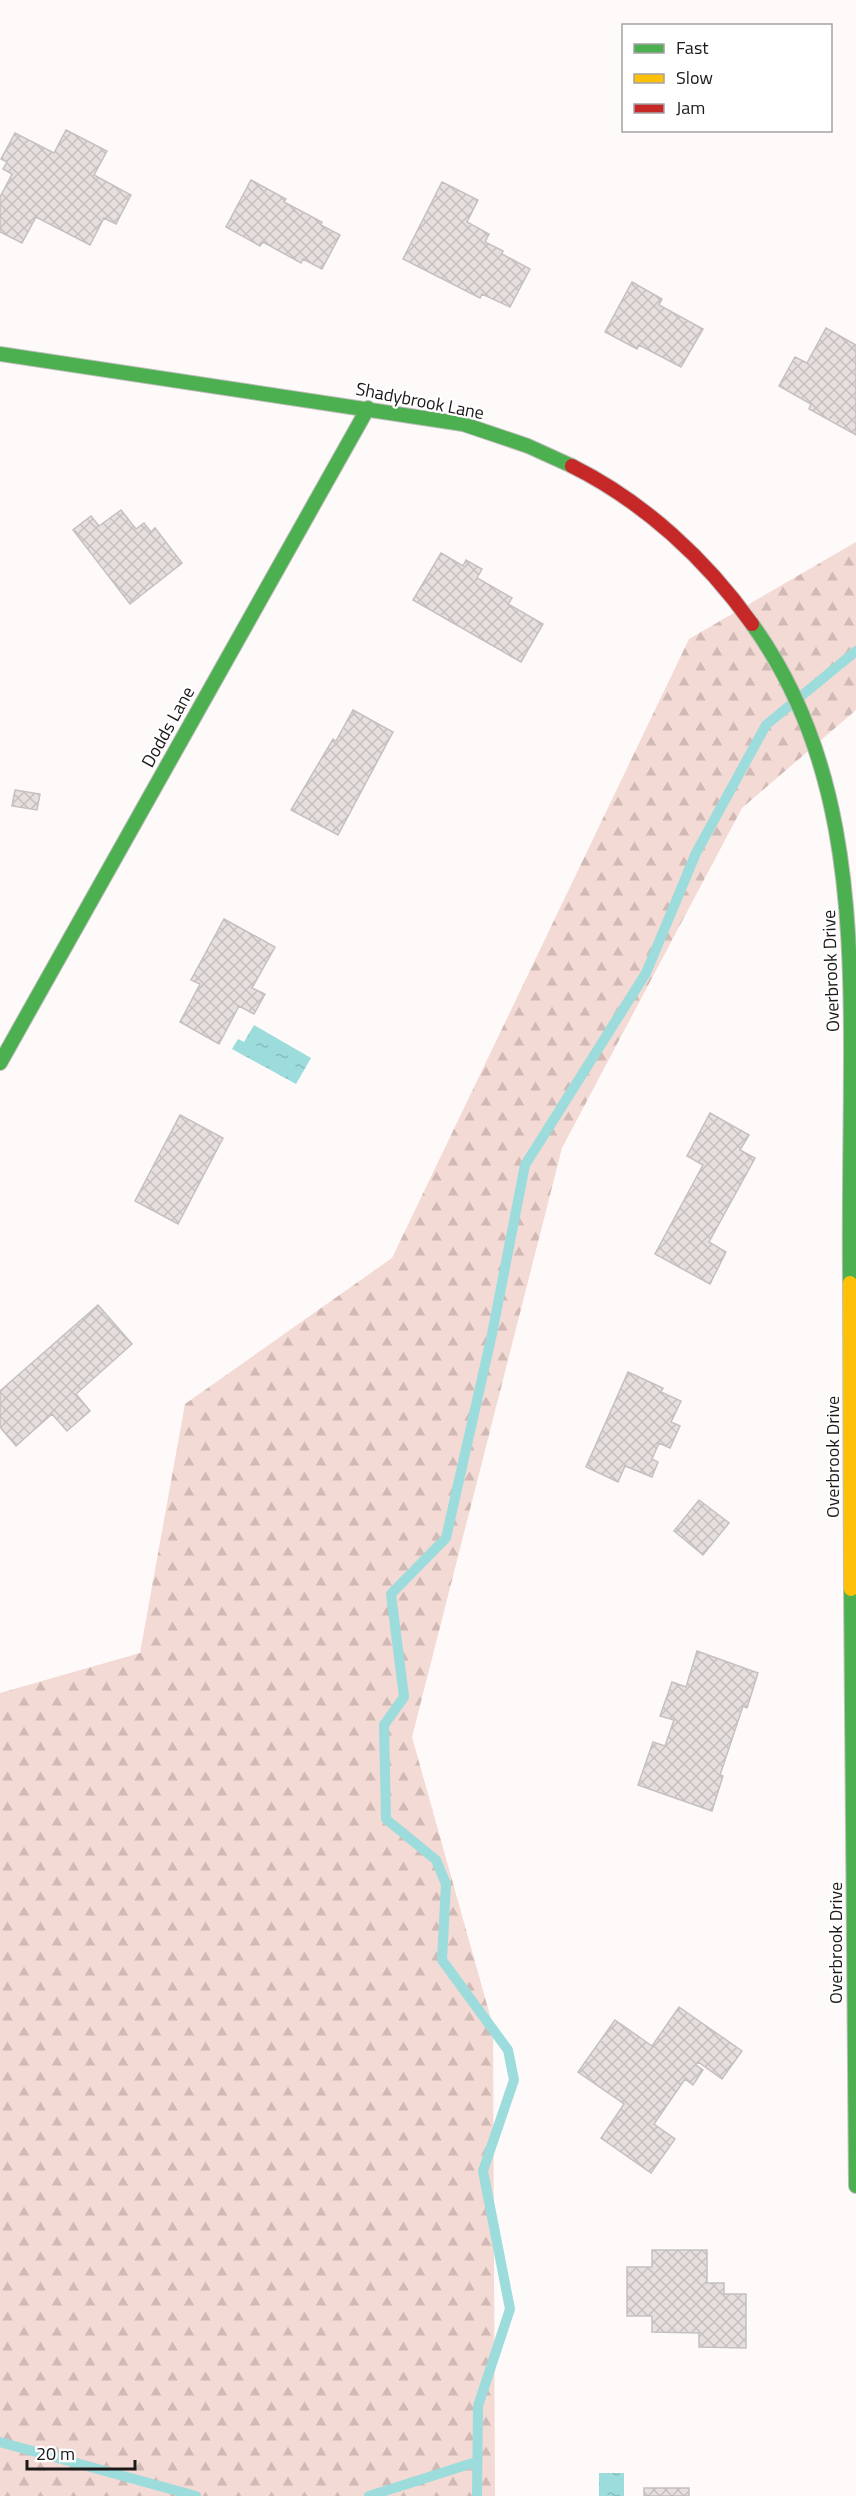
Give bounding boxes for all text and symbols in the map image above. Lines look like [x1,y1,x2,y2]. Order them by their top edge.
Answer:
legend [622,24,832,132]
text: Fast [676,34,709,61]
text: Slow [676,64,713,91]
text: Jam [676,94,705,121]
street label: Shadybrook Lane [354,375,487,426]
street label: Dodds Lane [134,681,201,772]
street label: Overbrook Drive [815,909,846,1033]
street label: Overbrook Drive [819,1396,846,1518]
street label: Overbrook Drive [822,1882,849,2004]
scale bar [27,2433,135,2471]
text: 20 m [36,2440,75,2467]

